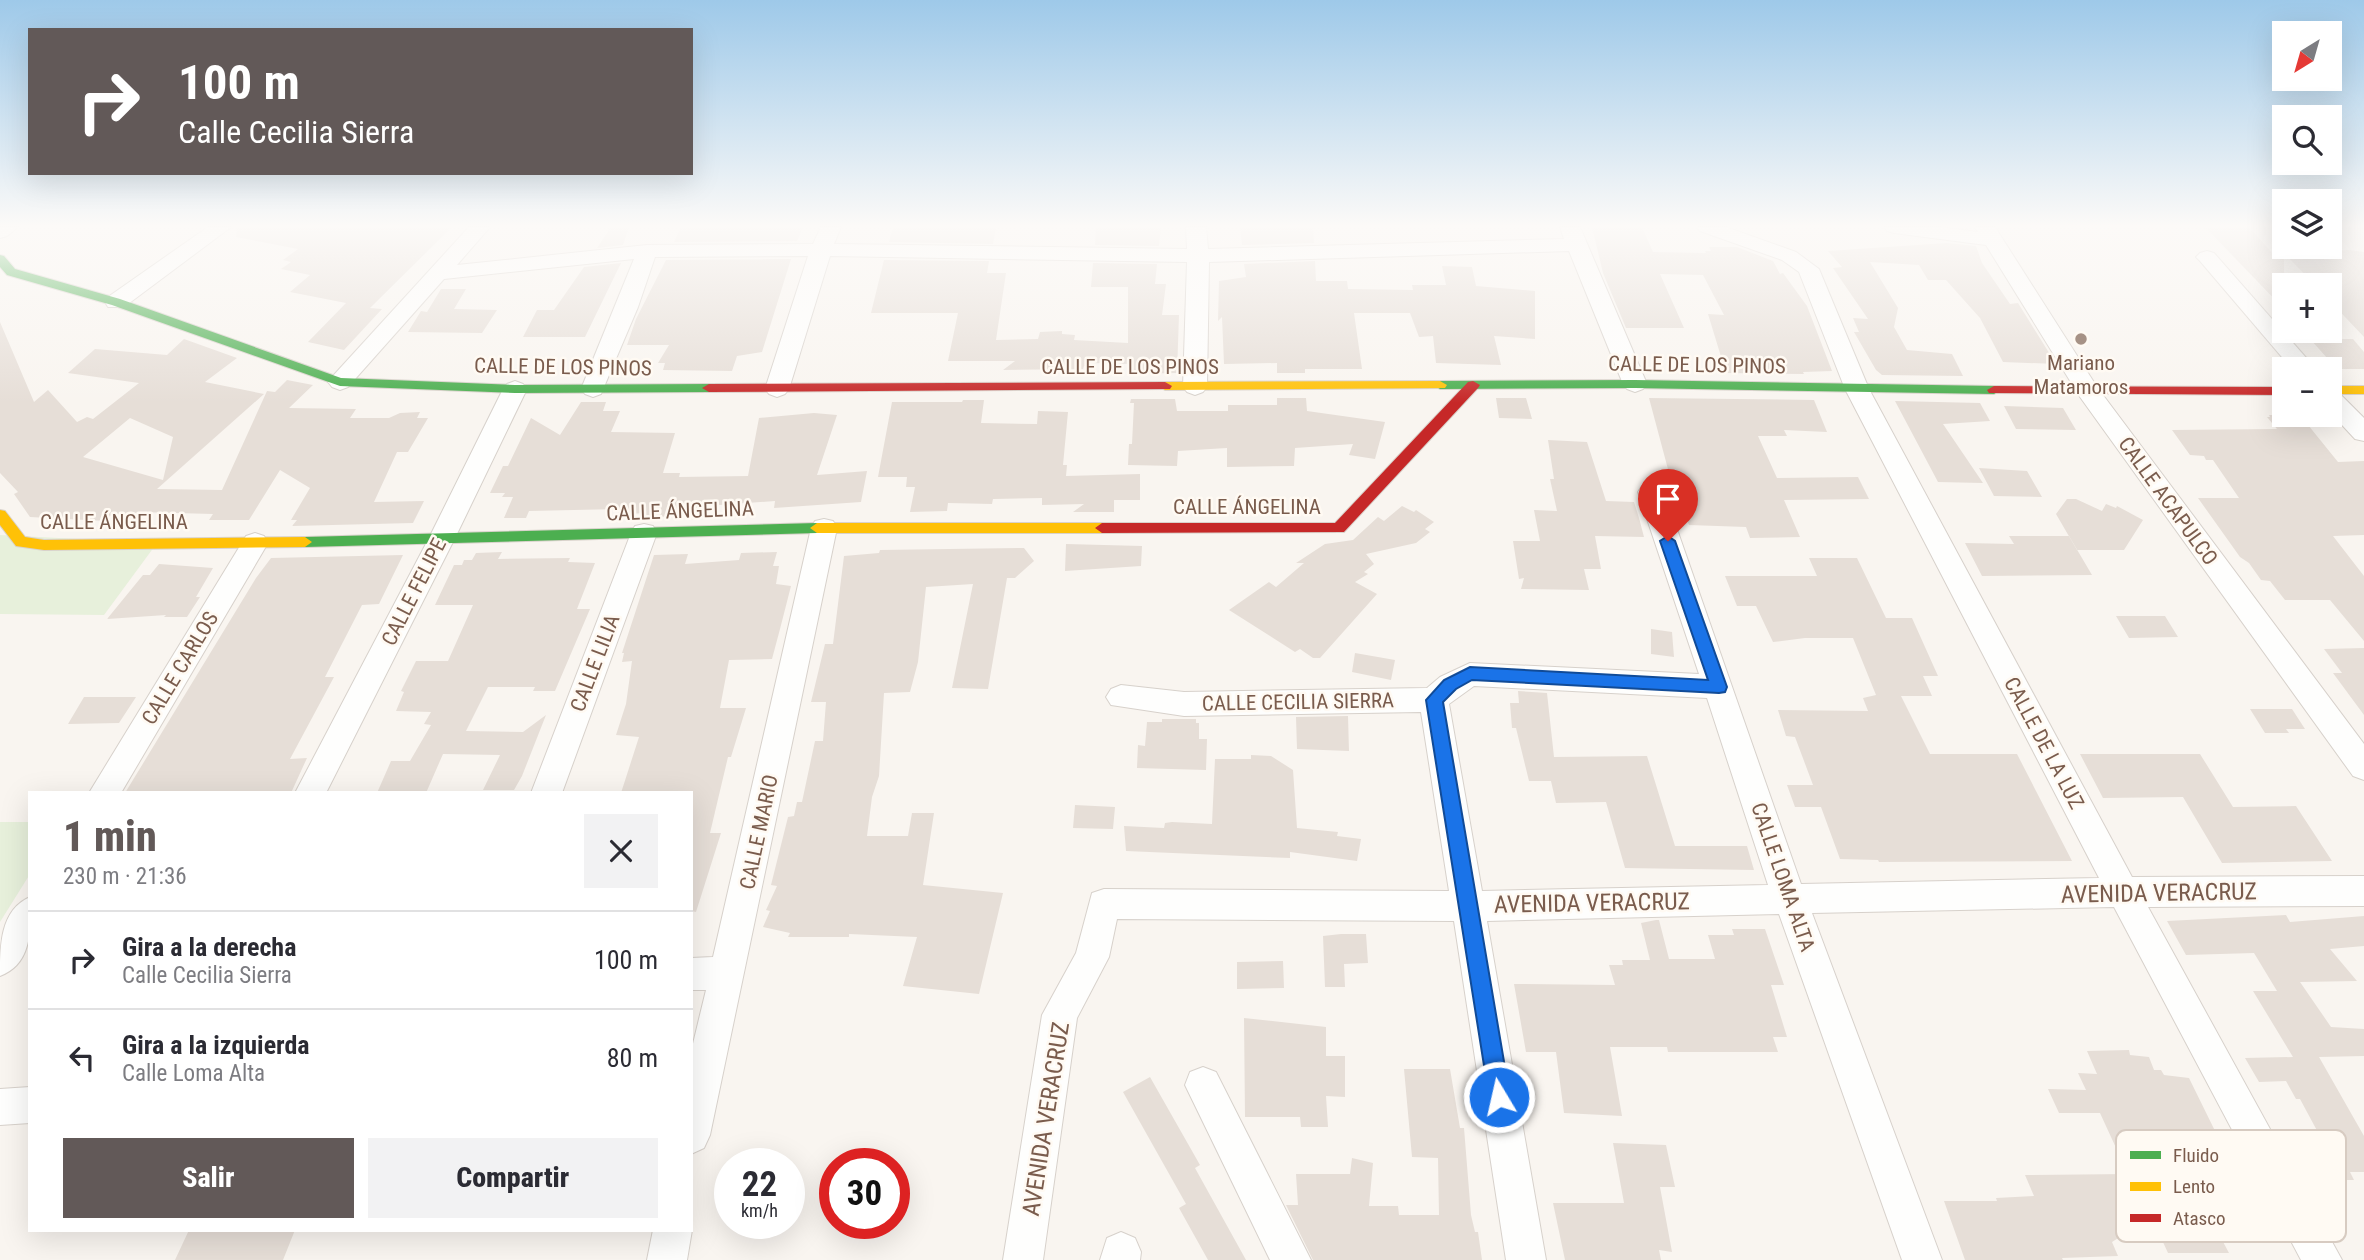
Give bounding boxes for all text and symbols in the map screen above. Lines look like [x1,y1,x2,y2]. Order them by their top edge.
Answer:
north arrow [2272,21,2342,91]
map controls [2272,21,2342,427]
text: 100 m [178,54,300,111]
icon: right [63,56,154,147]
button: search [2272,105,2342,175]
text: Calle Cecilia Sierra [178,113,414,151]
button: layers [2272,189,2342,259]
button: + [2272,273,2342,343]
marker: Mariano Matamoros [2073,331,2089,347]
street label: CALLE DE LOS PINOS [1608,351,1786,379]
place label: Mariano Matamoros [2034,351,2128,399]
street label: CALLE DE LOS PINOS [474,353,652,381]
street label: CALLE DE LOS PINOS [1041,355,1219,379]
button: − [2272,357,2342,427]
street label: CALLE ACAPULCO [2113,432,2223,570]
pin [1638,469,1698,541]
icon: arrive [1649,480,1687,518]
street label: CALLE ÁNGELINA [1173,495,1321,519]
street label: CALLE ÁNGELINA [606,496,754,526]
street label: CALLE ÁNGELINA [40,510,188,534]
street label: CALLE FELIPE [377,534,451,650]
street label: CALLE CARLOS [137,607,223,729]
street label: CALLE LILIA [566,611,624,715]
street label: CALLE DE LA LUZ [1999,673,2089,813]
street label: CALLE CECILIA SIERRA [1202,688,1394,716]
street label: CALLE MARIO [735,773,783,891]
street label: CALLE LOMA ALTA [1746,799,1820,955]
text: 1 min [63,812,157,861]
button: close [584,814,658,888]
text: 230 m · 21:36 [63,863,187,890]
street label: AVENIDA VERACRUZ [2061,877,2257,909]
street label: AVENIDA VERACRUZ [1494,887,1690,919]
text: Gira a la derecha [122,932,296,962]
icon: right [63,941,101,979]
text: 100 m [594,945,658,975]
text: Calle Cecilia Sierra [122,962,292,989]
street label: AVENIDA VERACRUZ [1017,1020,1075,1218]
text: Gira a la izquierda [122,1030,310,1060]
icon: left [63,1039,101,1077]
text: 80 m [607,1043,658,1073]
text: Calle Loma Alta [122,1060,265,1087]
position arrow [1462,1060,1536,1134]
legend [2116,1130,2346,1242]
button: Salir [63,1138,354,1218]
button: Compartir [368,1138,658,1218]
text: Fluido [2173,1144,2219,1167]
speed limit sign: 30 [819,1148,910,1239]
text: 22 [742,1164,777,1205]
text: Lento [2173,1175,2215,1198]
text: km/h [741,1200,778,1221]
text: Atasco [2173,1207,2226,1230]

